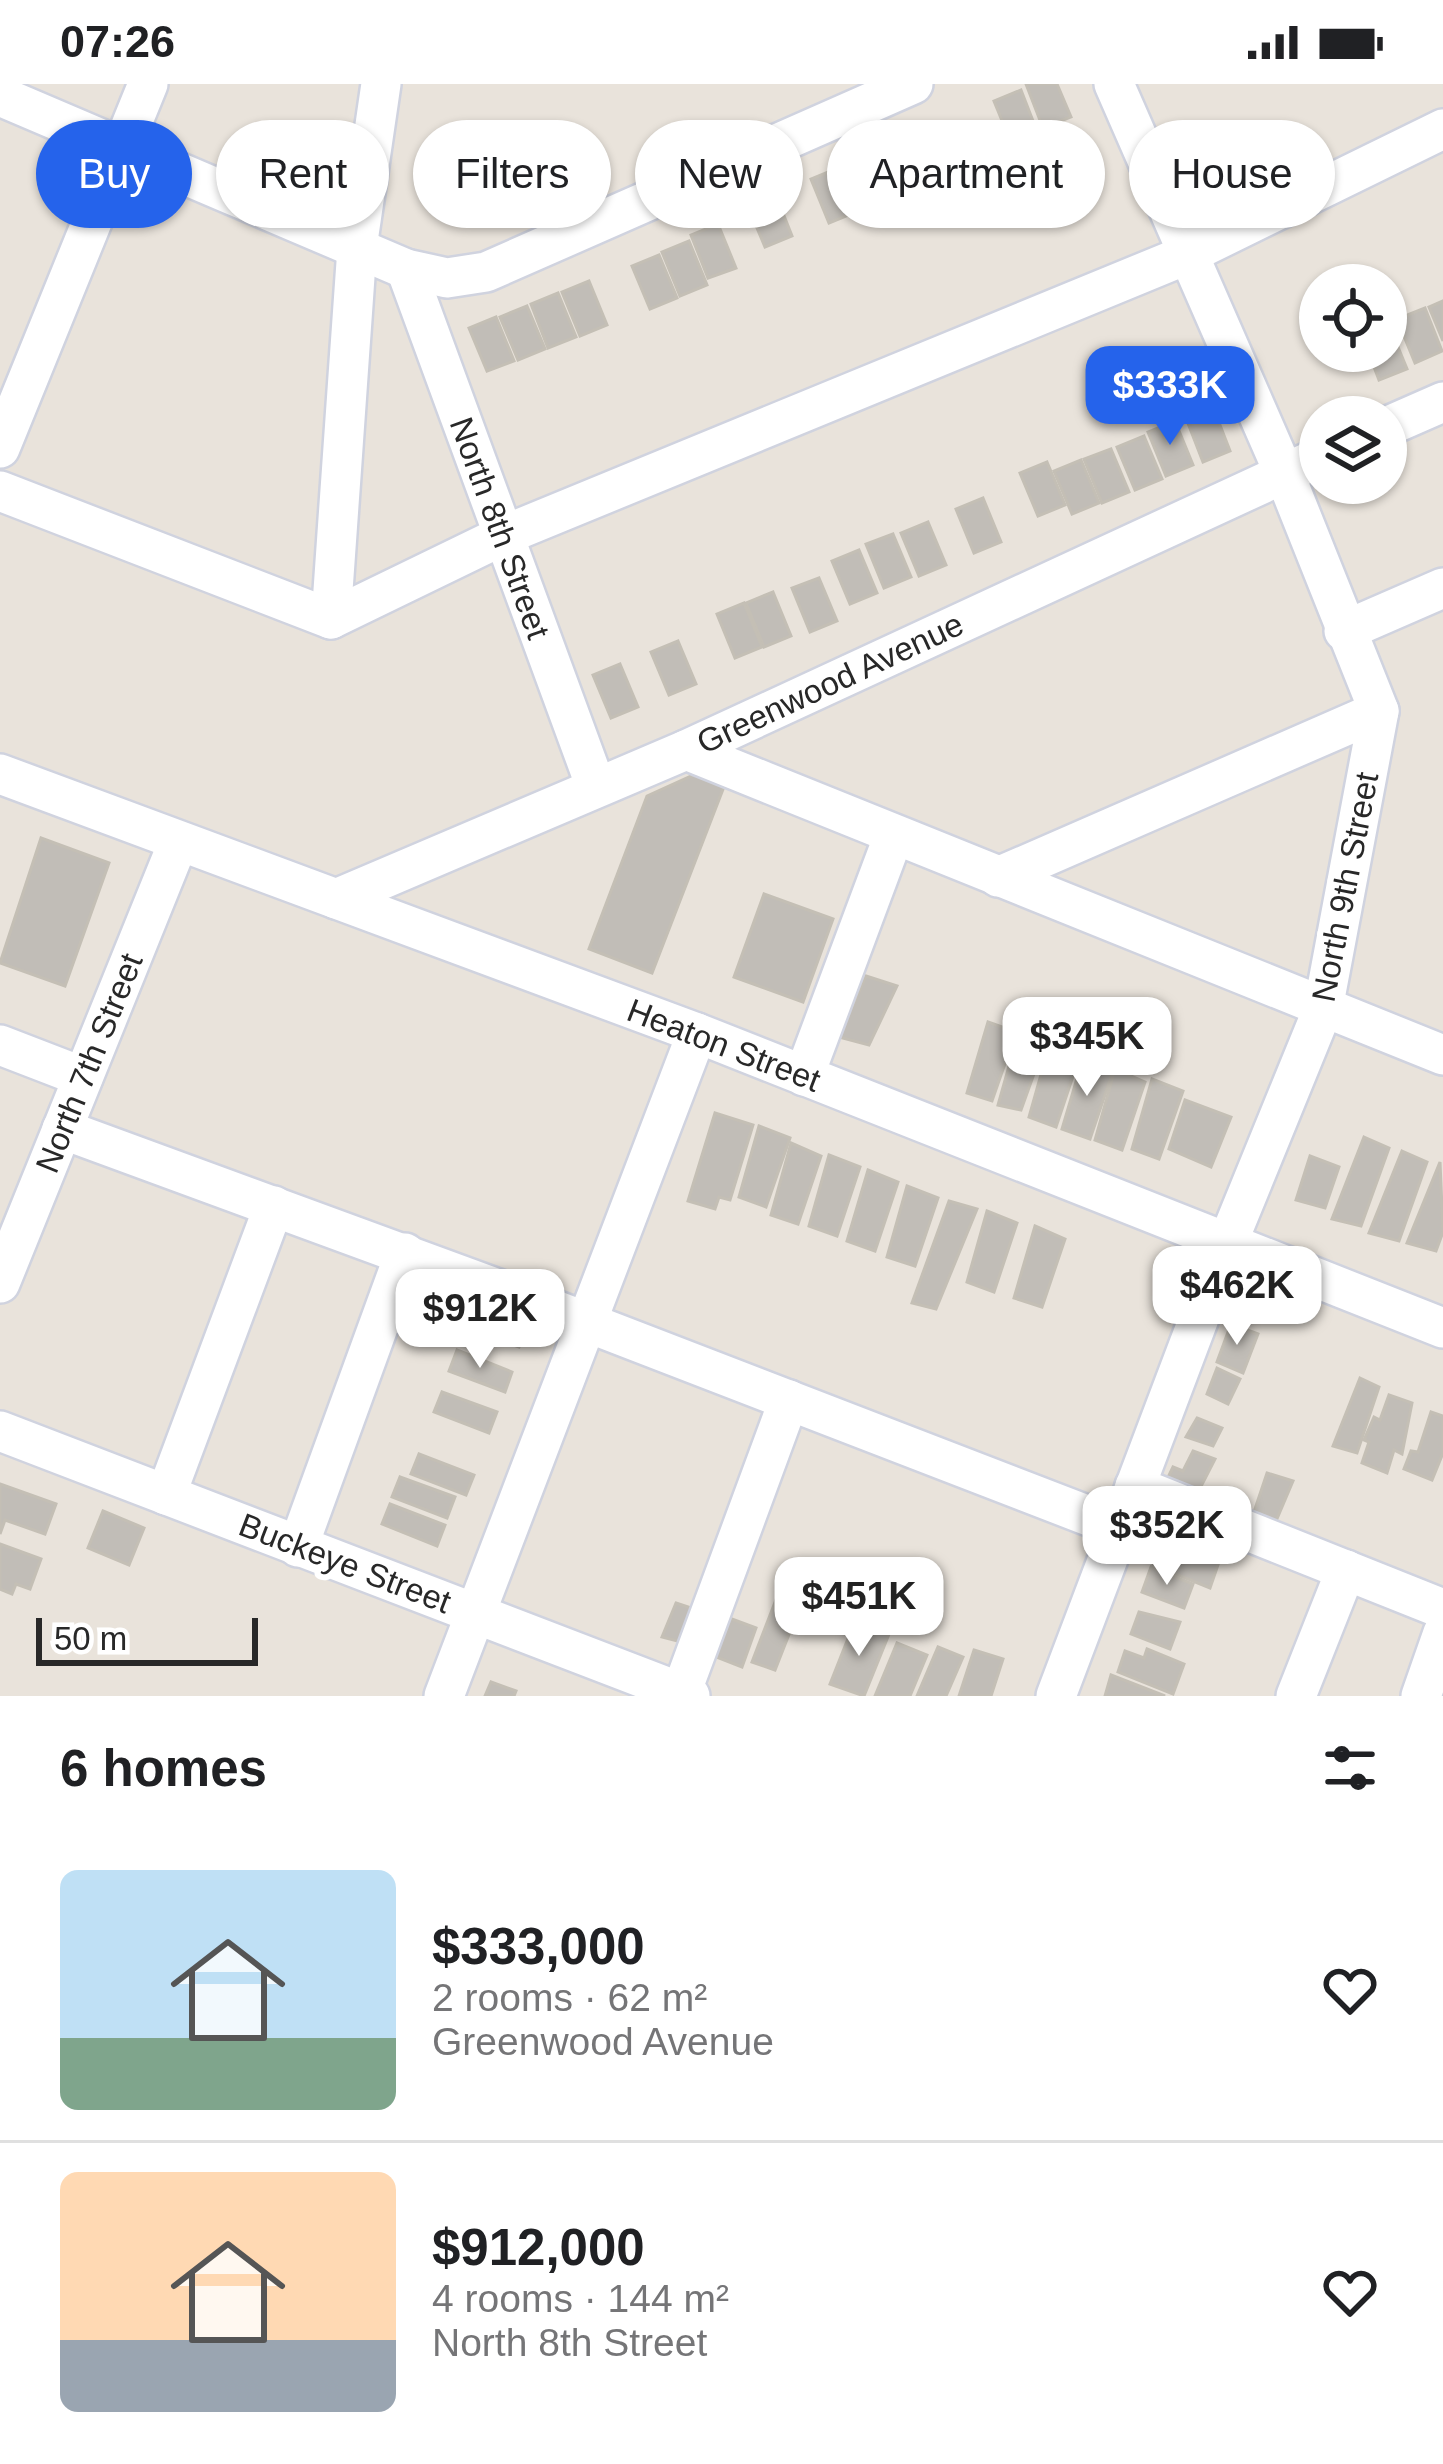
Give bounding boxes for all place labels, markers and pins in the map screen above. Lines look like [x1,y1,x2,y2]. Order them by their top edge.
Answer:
pin: $333K [1086,346,1254,448]
pin: $345K [1003,997,1171,1099]
pin: $462K [1153,1246,1321,1348]
pin: $912K [396,1269,564,1371]
pin: $352K [1083,1486,1251,1588]
pin: $451K [775,1557,943,1659]

